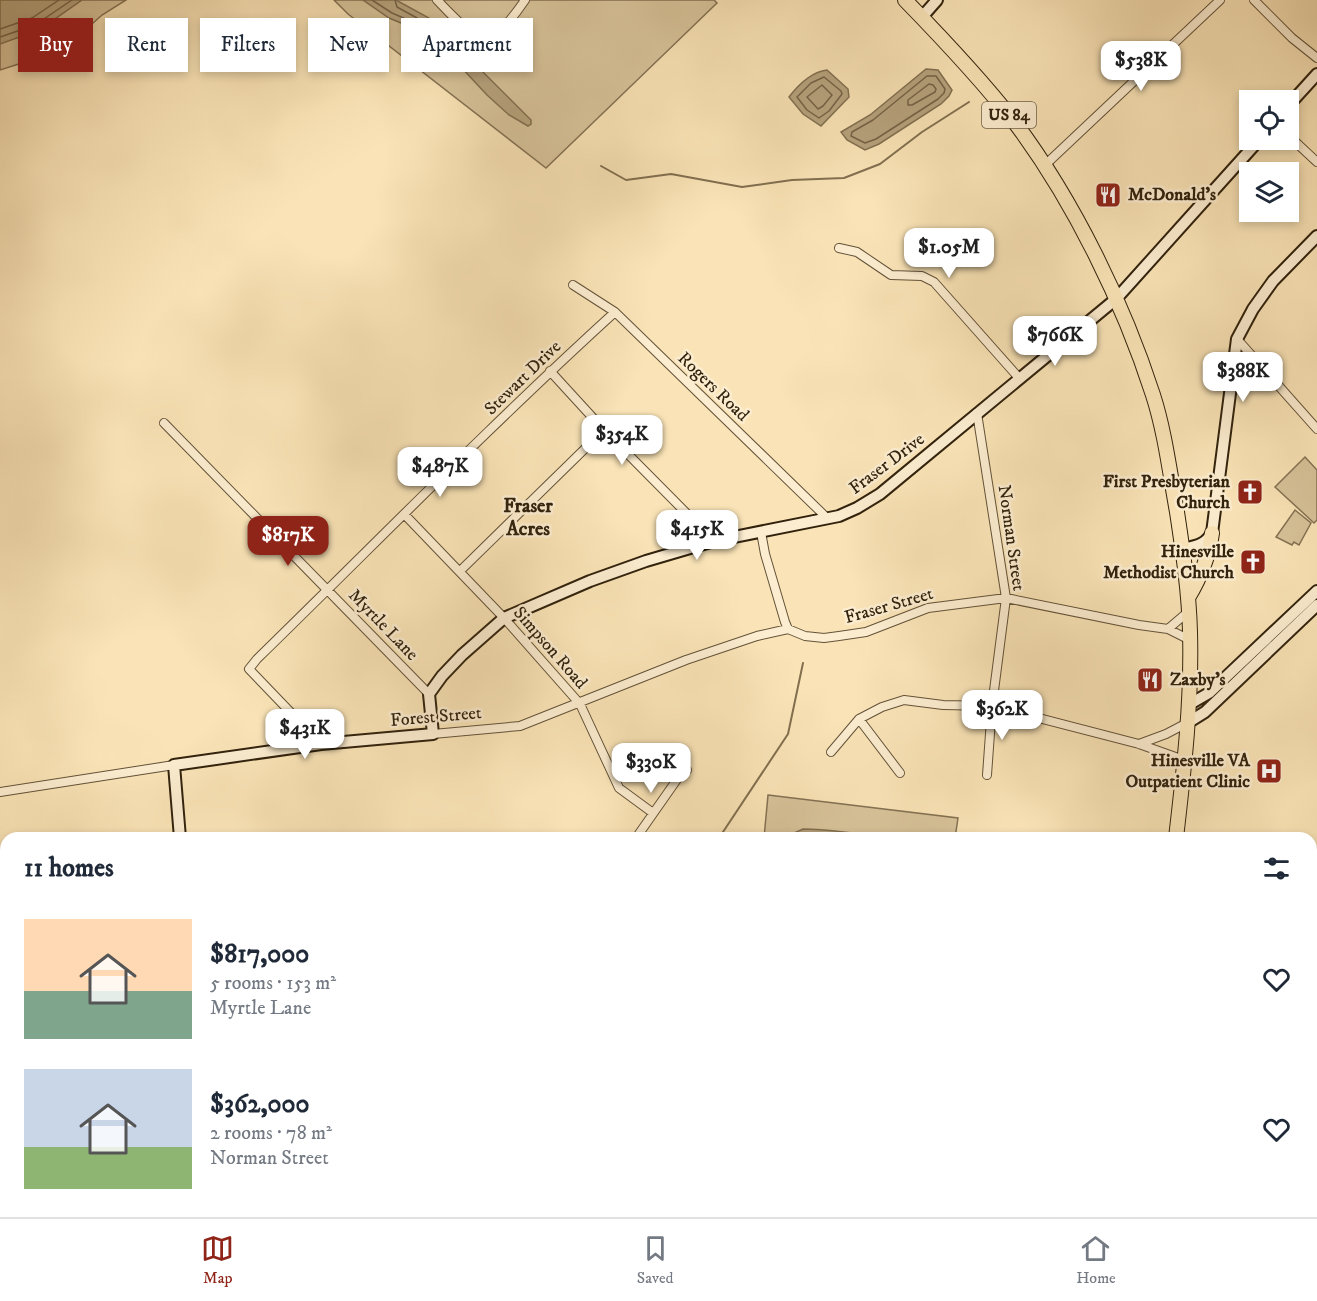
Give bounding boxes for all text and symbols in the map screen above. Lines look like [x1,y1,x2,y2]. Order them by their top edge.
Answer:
chip: Buy [18,18,93,72]
chip: Rent [105,18,188,72]
chip: Filters [200,18,296,72]
chip: New [308,18,389,72]
chip: Apartment [401,18,533,72]
pin: $538K [1099,41,1183,92]
text: $538K [1115,48,1167,73]
map controls [1239,90,1299,222]
button: locate [1239,90,1299,150]
road number: US 84 [982,102,1036,128]
button: layers [1239,162,1299,222]
restaurant icon: McDonald's [1093,180,1123,210]
place label: McDonald's [1128,184,1216,206]
pin: $1.05M [900,228,998,279]
text: $1.05M [918,235,980,260]
pin: $766K [1013,316,1097,367]
text: $766K [1027,323,1083,348]
street label: Stewart Drive [480,336,566,420]
street label: Rogers Road [673,348,753,426]
pin: $388K [1201,352,1285,403]
text: $388K [1217,359,1269,384]
pin: $354K [580,415,664,466]
text: $354K [596,422,648,447]
street label: Fraser Drive [845,429,929,499]
pin: $487K [398,447,482,498]
text: $487K [411,454,469,479]
place label: First Presbyterian Church [1103,471,1231,514]
church icon: First Presbyterian Church [1235,477,1265,507]
street label: Norman Street [993,484,1029,593]
district label: Fraser Acres [503,494,553,542]
pin: $415K [655,510,739,561]
pin: $817K [246,516,330,567]
text: $415K [670,517,724,542]
text: $817K [262,523,314,548]
place label: Hinesville Methodist Church [1103,541,1235,584]
church icon: Hinesville Methodist Church [1238,547,1268,577]
street label: Fraser Street [842,583,936,629]
street label: Myrtle Lane [343,585,423,665]
street label: Simpson Road [508,602,592,694]
restaurant icon: Zaxby's [1135,665,1165,695]
place label: Zaxby's [1170,669,1226,691]
pin: $362K [960,690,1044,741]
text: $362K [976,697,1028,722]
street label: Forest Street [389,702,483,732]
pin: $431K [263,709,347,760]
text: $431K [279,716,331,741]
pin: $330K [609,743,693,794]
text: $330K [626,750,676,775]
place label: Hinesville VA Outpatient Clinic [1126,750,1251,793]
hospital icon: Hinesville VA Outpatient Clinic [1254,756,1284,786]
text: 11 homes [24,852,114,885]
icon: filters [1260,852,1293,885]
text: $817,000 [210,938,309,971]
icon: home [72,943,144,1015]
icon: heart [1260,963,1293,996]
text: 5 rooms · 153 m² [210,971,336,996]
text: Myrtle Lane [210,996,311,1021]
text: $362,000 [210,1088,309,1121]
icon: home [72,1093,144,1165]
icon: heart [1260,1113,1293,1146]
text: 2 rooms · 78 m² [210,1121,332,1146]
text: Norman Street [210,1146,329,1171]
tab: Map [201,1232,234,1288]
tab: Saved [637,1232,674,1288]
tab: Home [1076,1232,1116,1288]

